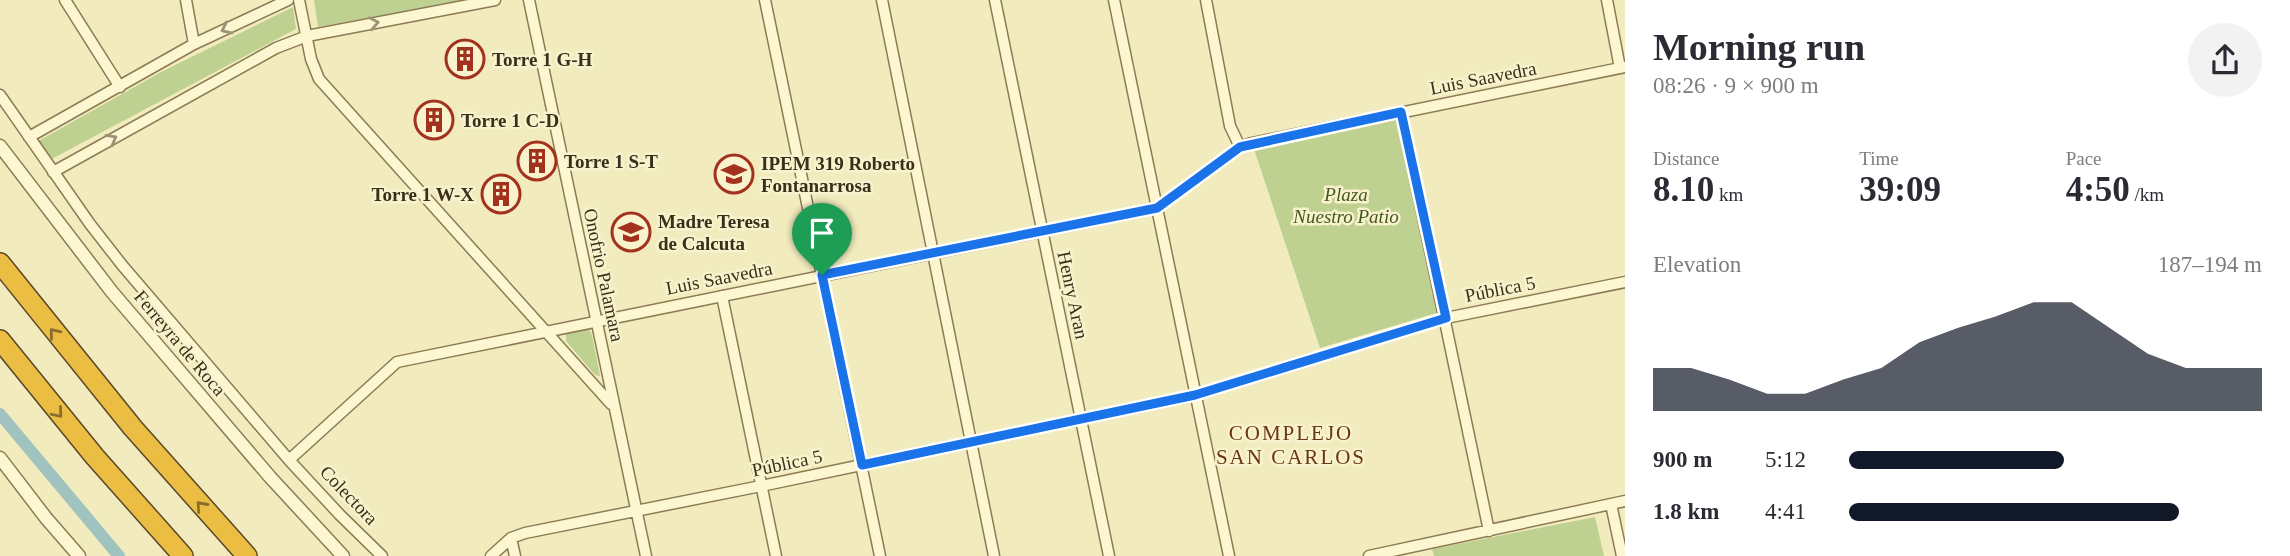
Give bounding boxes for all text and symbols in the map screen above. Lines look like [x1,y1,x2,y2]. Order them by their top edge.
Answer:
one-way arrow [368,17,380,32]
one-way arrow [221,20,233,34]
button: share [2188,23,2262,97]
text: Morning run [1653,26,1865,68]
building icon: Torre 1 G-H [444,38,486,80]
place label: Torre 1 G-H [492,49,592,70]
street label: Luis Saavedra [1428,57,1539,99]
text: 08:26 · 9 × 900 m [1653,73,1819,98]
building icon: Torre 1 C-D [413,99,455,141]
place label: Torre 1 C-D [461,110,559,131]
one-way arrow [105,134,118,147]
building icon: Torre 1 S-T [516,140,558,182]
text: Distance [1653,148,1719,169]
text: Time [1859,148,1899,169]
text: Pace [2066,148,2102,169]
place label: Torre 1 S-T [564,151,658,172]
school or university icon: IPEM 319 Roberto Fontanarrosa [713,153,755,195]
place label: IPEM 319 Roberto Fontanarrosa [761,153,915,196]
text: 8.10 [1653,170,1714,209]
text: 39:09 [1859,170,1941,209]
text: 4:50 [2066,170,2130,209]
building icon: Torre 1 W-X [480,173,522,215]
place label: Torre 1 W-X [372,184,474,205]
park label: Plaza Nuestro Patio [1292,184,1399,227]
text: km [1714,184,1743,205]
text: /km [2130,184,2164,205]
pin [792,203,852,275]
street label: Onofrio Palamara [580,207,628,344]
school or university icon: Madre Teresa de Calcuta [610,211,652,253]
place label: Madre Teresa de Calcuta [658,211,770,254]
icon: arrive [803,214,841,252]
street label: Henry Aran [1053,249,1093,341]
text: Elevation [1653,252,1741,277]
text: 187–194 m [2158,252,2262,277]
street label: Luis Saavedra [664,257,775,299]
street label: Pública 5 [1463,272,1537,306]
street label: Ferreyra de Roca [130,286,230,400]
one-way arrow [49,328,62,340]
one-way arrow [50,404,62,417]
district label: COMPLEJO SAN CARLOS [1216,421,1366,469]
street label: Pública 5 [750,445,824,481]
text: 900 m [1653,447,1712,472]
text: 5:12 [1765,447,1806,472]
street label: Colectora [316,461,383,529]
text: 1.8 km [1653,499,1719,524]
text: 4:41 [1765,499,1806,524]
one-way arrow [197,501,209,514]

